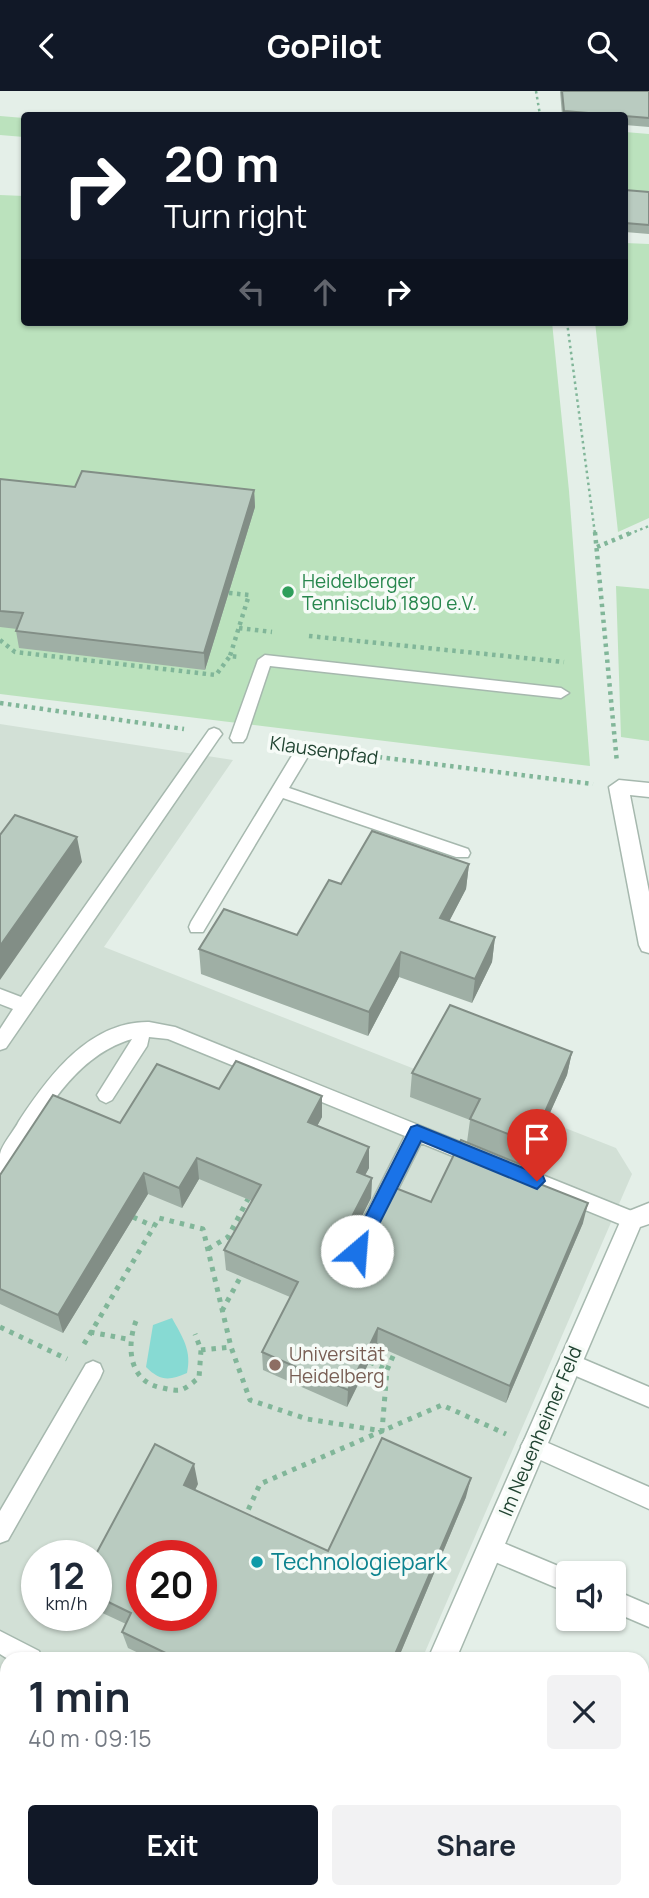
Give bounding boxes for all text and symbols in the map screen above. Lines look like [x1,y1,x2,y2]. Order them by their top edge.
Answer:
text: GoPilot [267,24,382,68]
icon: back [28,27,66,65]
icon: search [583,27,621,65]
text: 20 m [164,130,279,197]
icon: right [49,140,140,231]
text: Turn right [164,194,307,238]
icon: left [233,273,271,311]
icon: ahead [306,273,344,311]
icon: right [379,273,417,311]
place label: Heidelberger Tennisclub 1890 e.V. [302,568,477,616]
marker: Heidelberger Tennisclub 1890 e.V. [280,584,296,600]
street label: Klausenpfad [268,730,380,770]
pin [507,1109,567,1181]
icon: arrive [518,1120,556,1158]
position arrow [320,1214,394,1288]
place label: Universität Heidelberg [289,1341,385,1389]
street label: Im Neuenheimer Feld [492,1342,588,1520]
marker: Universität Heidelberg [267,1357,283,1373]
speed limit sign: 20 [126,1540,217,1631]
place label: Technologiepark [271,1545,448,1577]
text: 12 [48,1552,85,1600]
marker: Technologiepark [249,1554,265,1570]
map controls [556,1561,626,1631]
button: sound [556,1561,626,1631]
text: km/h [46,1591,87,1615]
text: 1 min [28,1667,131,1725]
button: close [547,1675,621,1749]
text: 40 m · 09:15 [28,1722,152,1754]
button: Exit [28,1805,318,1885]
button: Share [332,1805,621,1885]

